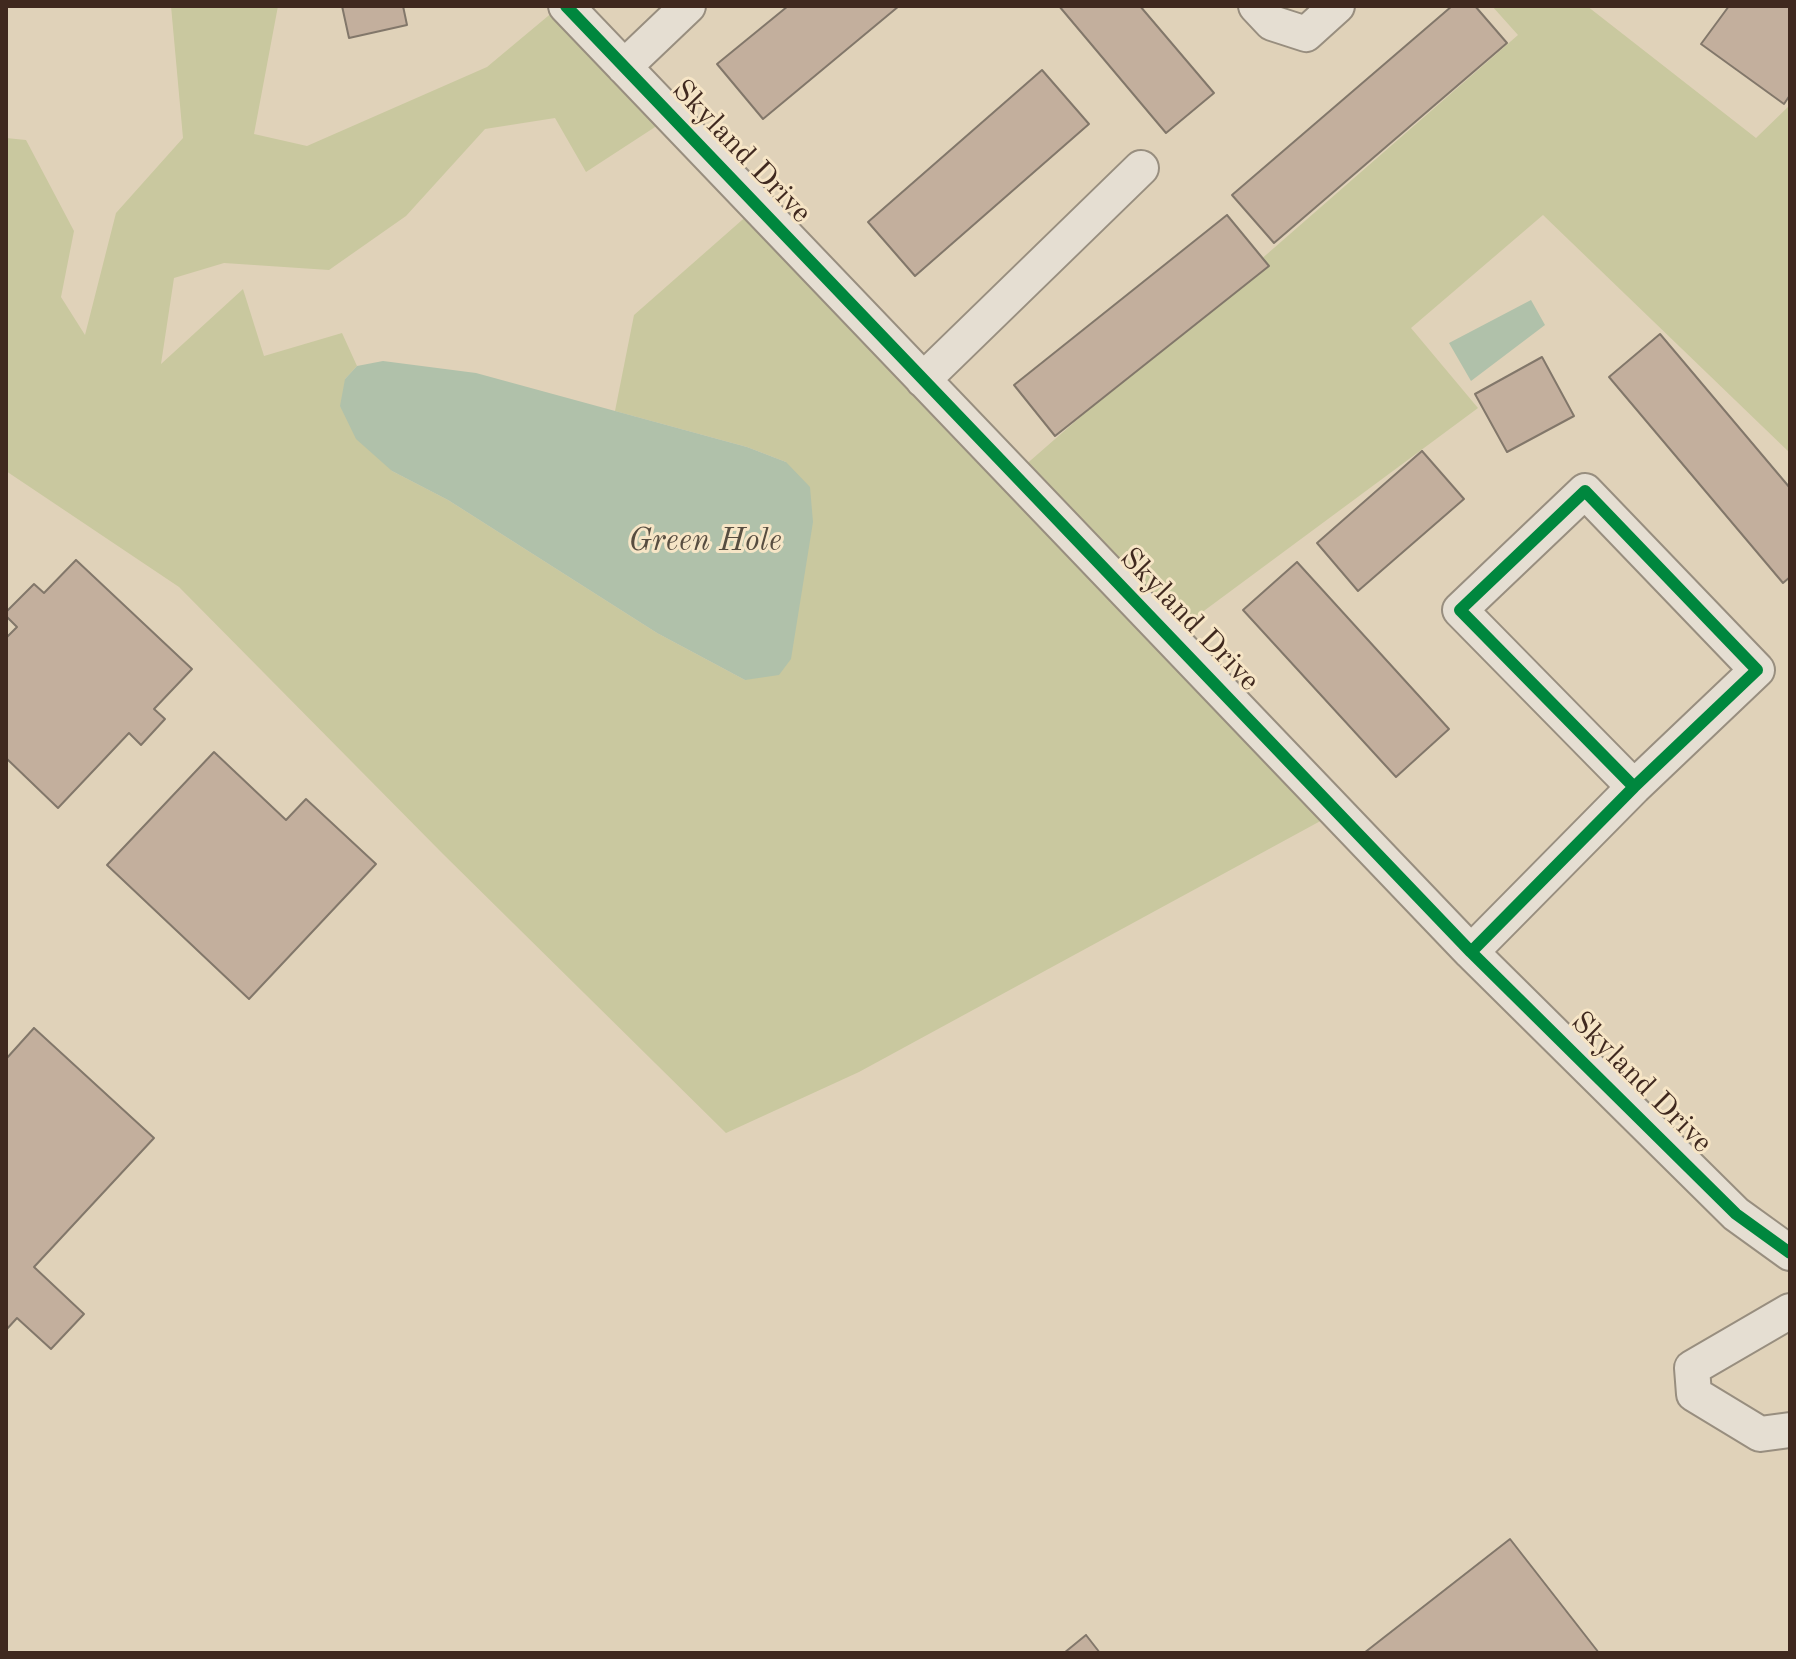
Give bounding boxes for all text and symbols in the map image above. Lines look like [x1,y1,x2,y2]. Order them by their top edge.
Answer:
street label: Skyland Drive [664,73,818,231]
water label: Green Hole [628,523,782,561]
street label: Skyland Drive [1112,541,1266,699]
street label: Skyland Drive [1563,1005,1719,1161]

